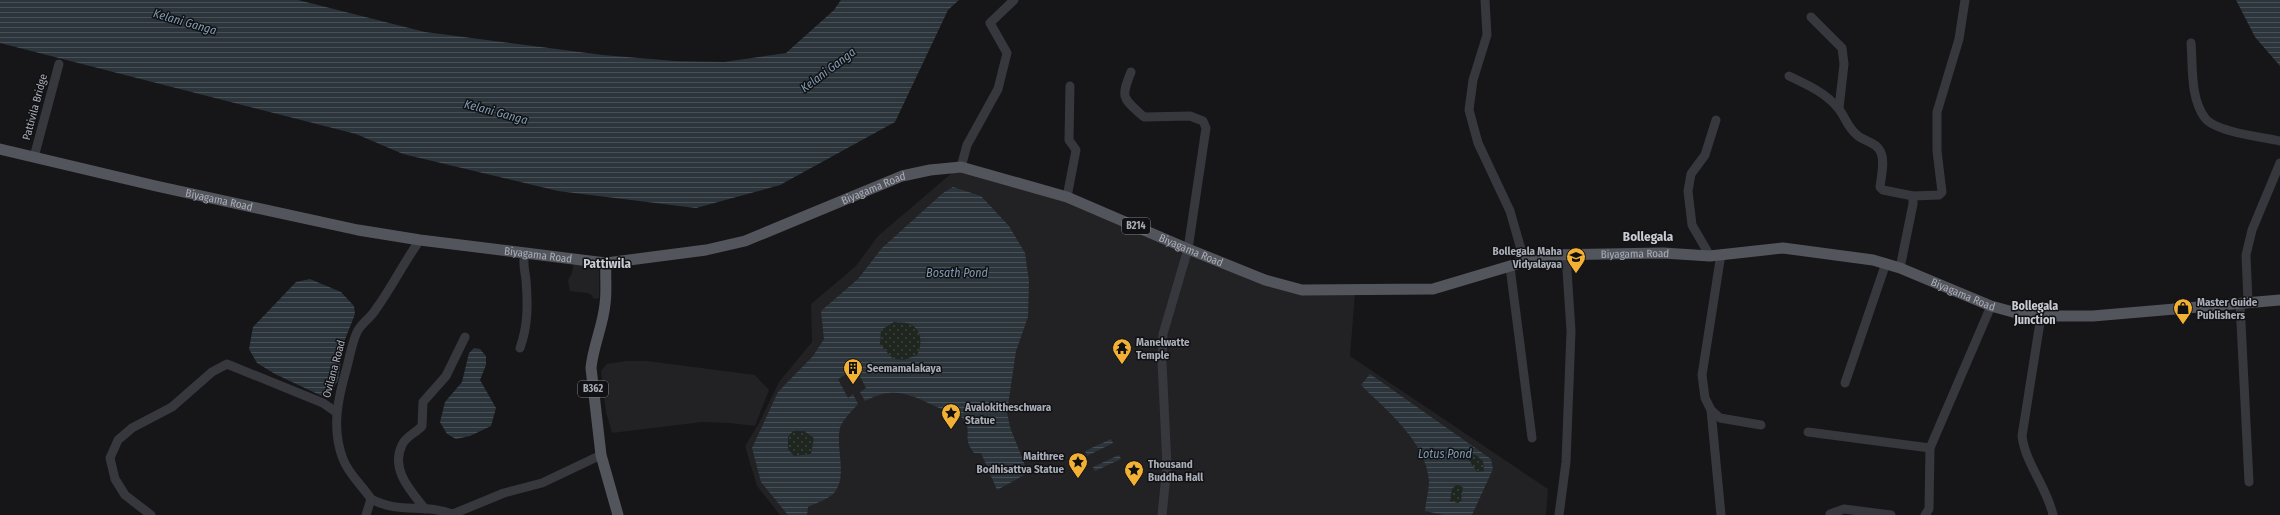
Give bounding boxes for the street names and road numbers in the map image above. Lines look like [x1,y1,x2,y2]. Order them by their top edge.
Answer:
street label: Pattivila Bridge [20,72,50,142]
street label: Biyagama Road [839,169,906,207]
street label: Biyagama Road [184,186,254,213]
road number: B214 [1122,218,1150,234]
street label: Biyagama Road [1157,231,1225,269]
street label: Biyagama Road [503,244,573,265]
street label: Biyagama Road [1601,246,1670,261]
street label: Biyagama Road [1929,275,1997,313]
street label: Ovilana Road [320,339,348,399]
road number: B362 [578,381,608,397]

